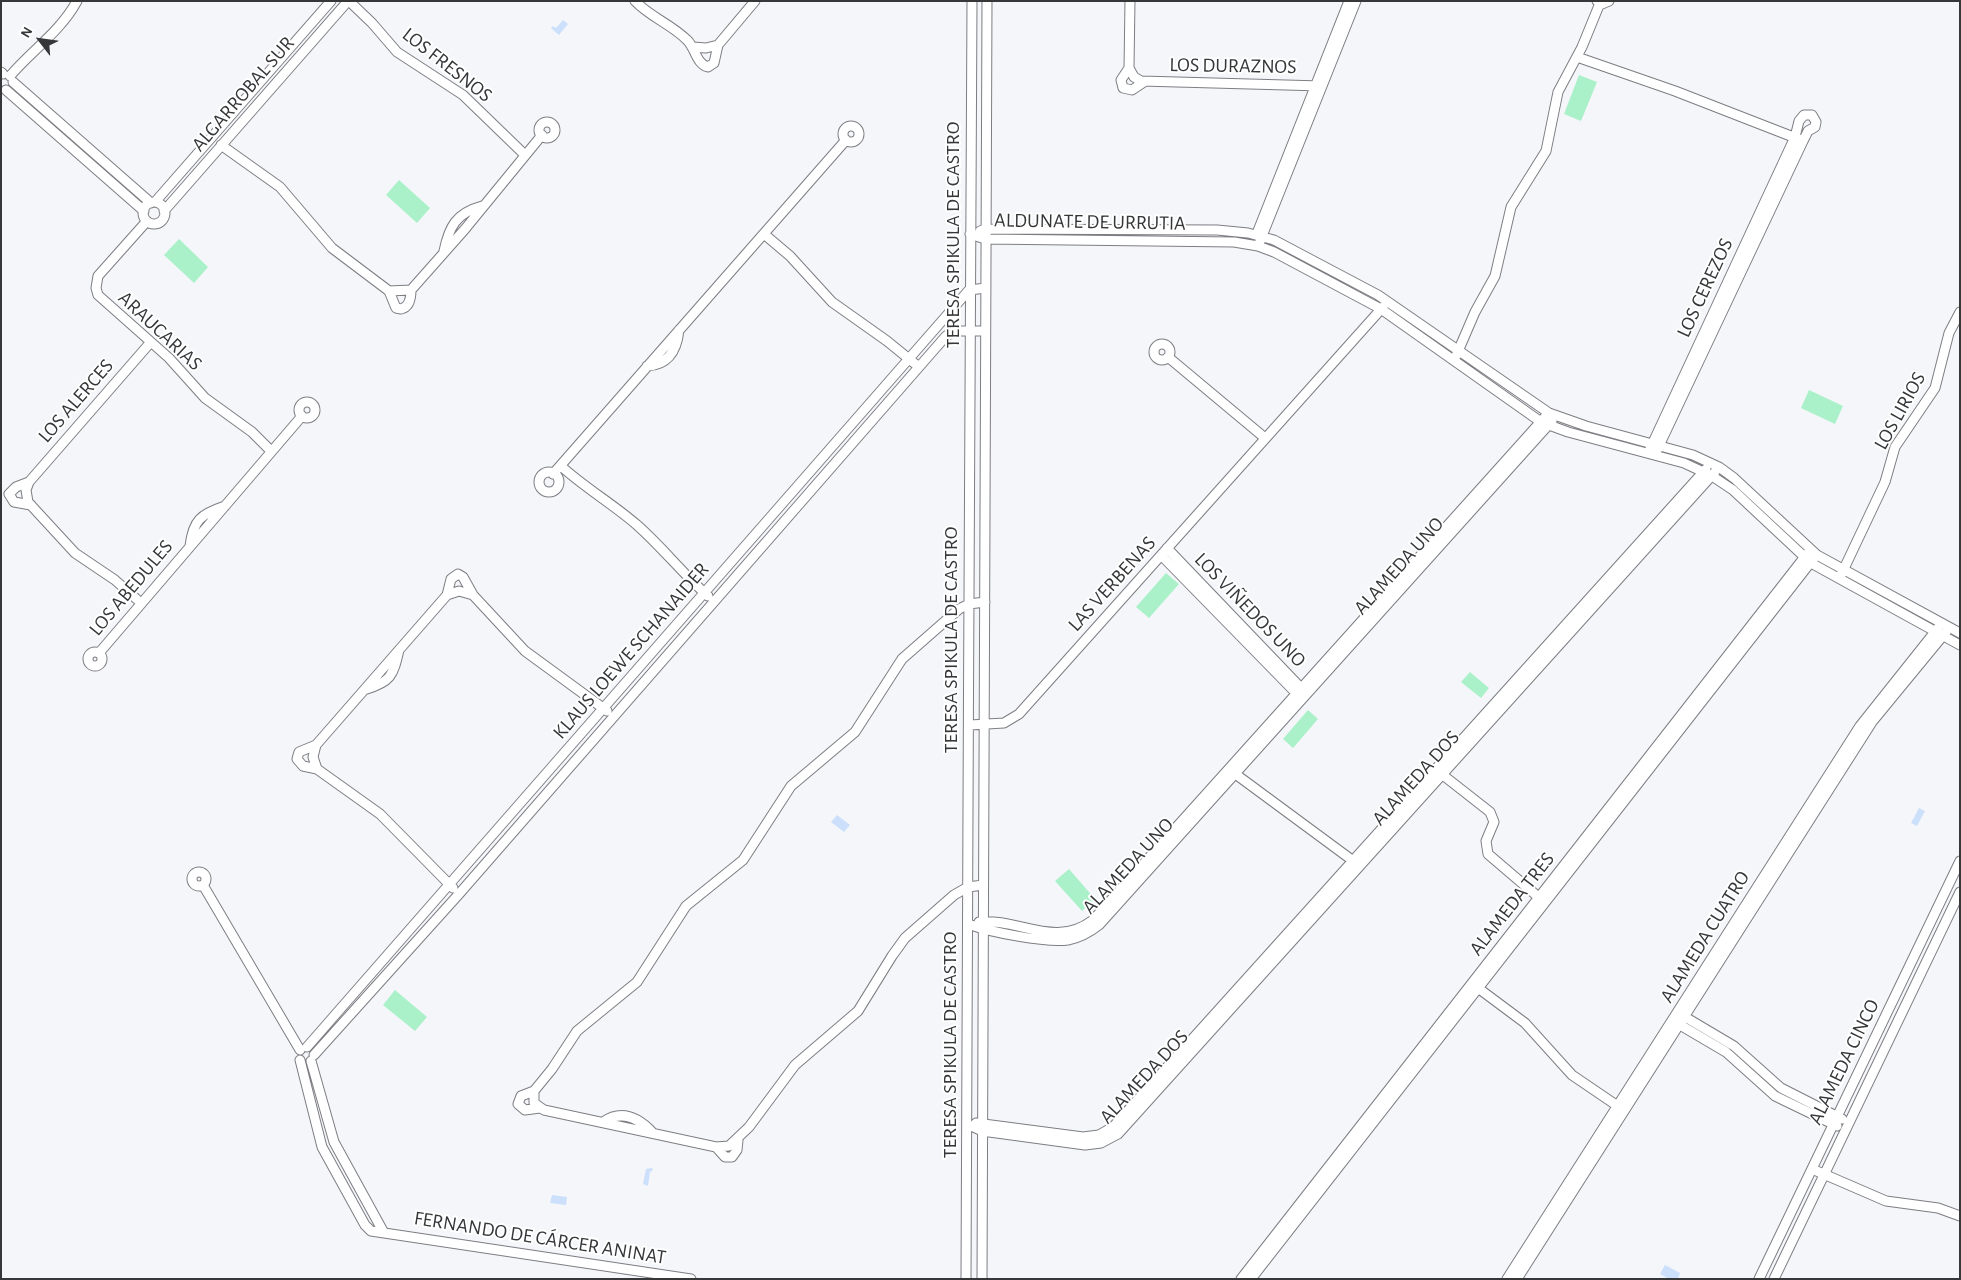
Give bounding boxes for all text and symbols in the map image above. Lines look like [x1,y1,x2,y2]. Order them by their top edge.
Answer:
north arrow [15,15,65,65]
street label: LOS FRESNOS [397,22,497,108]
text: N [19,25,36,40]
street label: ALGARROBAL SUR [187,32,299,156]
street label: LOS DURAZNOS [1169,53,1297,79]
street label: TERESA SPIKULA DE CASTRO [941,122,965,348]
street label: ALDUNATE DE URRUTIA [994,208,1186,236]
street label: LOS CEREZOS [1672,235,1738,341]
street label: ARAUCARIAS [113,286,207,376]
street label: LOS ALERCES [33,354,119,448]
street label: LOS LIRIOS [1869,368,1931,454]
street label: ALAMEDA UNO [1349,512,1449,620]
street label: TERESA SPIKULA DE CASTRO [939,527,963,753]
street label: LAS VERBENAS [1063,532,1161,636]
street label: LOS ABEDULES [84,535,178,641]
street label: LOS VIÑEDOS UNO [1189,548,1311,672]
street label: KLAUS LOEWE SCHANAIDER [548,558,714,744]
street label: ALAMEDA DOS [1367,726,1465,830]
street label: ALAMEDA UNO [1077,813,1179,919]
street label: ALAMEDA TRES [1464,848,1560,960]
street label: ALAMEDA CUATRO [1655,867,1755,1007]
street label: TERESA SPIKULA DE CASTRO [938,932,962,1158]
street label: ALAMEDA CINCO [1803,995,1885,1129]
street label: ALAMEDA DOS [1095,1025,1193,1129]
street label: FERNANDO DE CÁRCER ANINAT [412,1206,668,1270]

